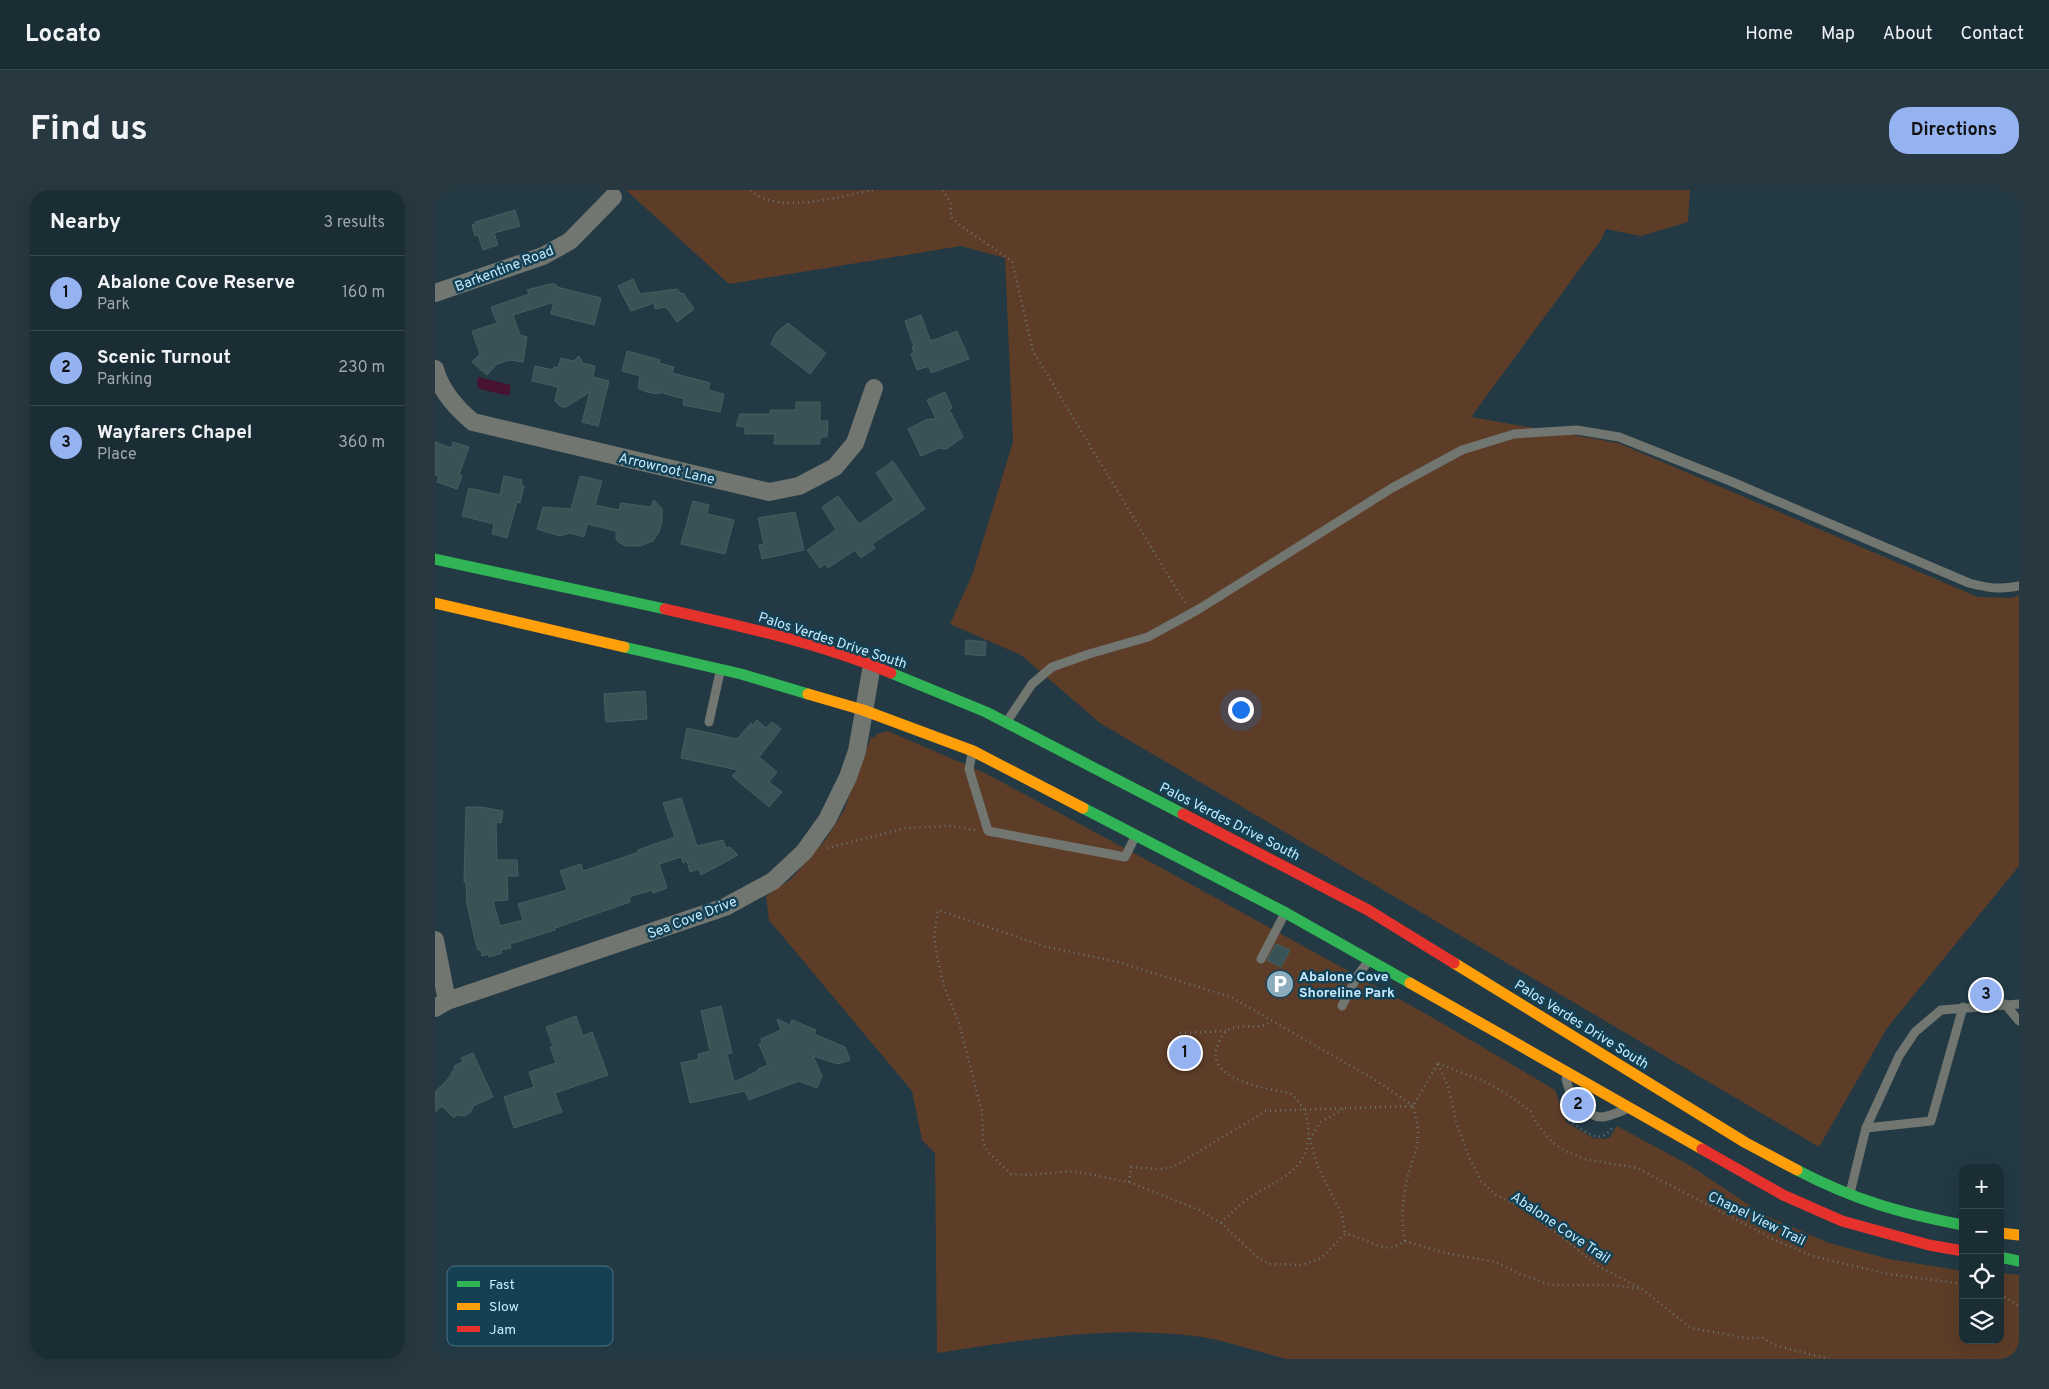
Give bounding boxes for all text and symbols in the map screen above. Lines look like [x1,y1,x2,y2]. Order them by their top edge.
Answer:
text: Locato [25,20,101,50]
text: Home [1745,23,1793,46]
text: Map [1821,23,1855,46]
text: About [1883,23,1932,46]
text: Contact [1960,23,2024,46]
button: Directions [1889,107,2019,154]
text: Find us [30,108,148,152]
text: Nearby [50,209,121,236]
text: 3 results [323,213,385,233]
street label: Barkentine Road [453,243,556,296]
text: Abalone Cove Reserve [97,271,295,295]
text: 1 [63,283,69,303]
text: 160 m [342,283,385,303]
text: Park [97,295,130,315]
text: Scenic Turnout [97,346,231,370]
text: 2 [61,358,71,378]
text: 230 m [338,358,385,378]
text: Parking [97,370,152,390]
text: Wayfarers Chapel [97,421,252,445]
text: 3 [61,433,71,453]
text: 360 m [338,433,385,453]
text: Place [97,445,137,465]
street label: Arrowroot Lane [617,450,716,489]
street label: Palos Verdes Drive South [756,609,909,674]
your location [1228,697,1254,723]
street label: Palos Verdes Drive South [1156,779,1302,865]
street label: Sea Cove Drive [646,894,740,943]
parking icon: Abalone Cove Shoreline Park [1265,969,1295,999]
place label: Abalone Cove Shoreline Park [1299,969,1395,1002]
pin: 3 [1970,976,2002,1014]
street label: Palos Verdes Drive South [1511,977,1652,1074]
pin: 1 [1169,1034,1201,1072]
pin: 2 [1562,1086,1594,1124]
map controls [1959,1164,2004,1344]
button: + [1959,1164,2004,1209]
street label: Chapel View Trail [1705,1188,1808,1250]
street label: Abalone Cove Trail [1507,1189,1613,1268]
button: − [1959,1209,2004,1254]
button: locate [1959,1254,2004,1299]
legend [447,1266,613,1346]
text: Fast [489,1277,515,1294]
text: Slow [489,1299,519,1316]
button: layers [1959,1299,2004,1344]
text: Jam [489,1322,516,1339]

